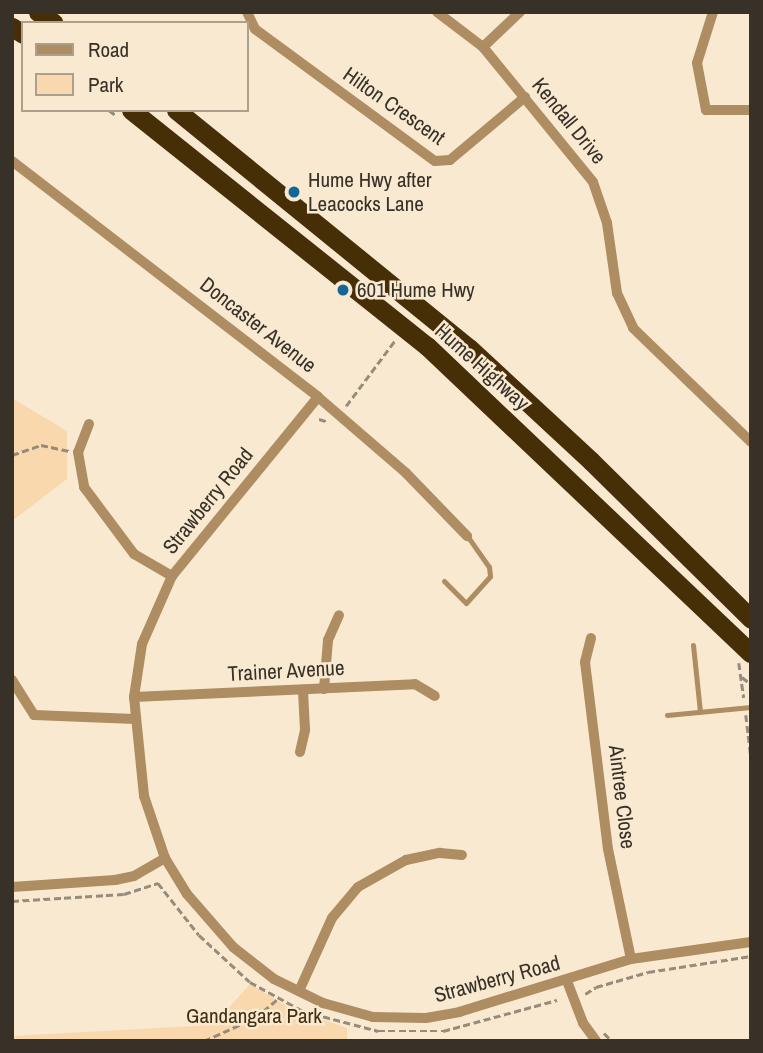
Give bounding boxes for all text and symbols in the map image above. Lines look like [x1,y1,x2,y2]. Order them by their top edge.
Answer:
legend [21,21,248,112]
text: Road [88,35,129,64]
street label: Hilton Crescent [338,62,450,150]
text: Park [88,70,123,99]
street label: Kendall Drive [527,73,611,169]
place label: Hume Hwy after Leacocks Lane [308,167,431,217]
marker: Hume Hwy after Leacocks Lane [286,184,302,200]
street label: Doncaster Avenue [195,272,321,378]
place label: 601 Hume Hwy [357,277,475,303]
marker: 601 Hume Hwy [335,282,351,298]
street label: Hume Highway [430,318,534,416]
street label: Strawberry Road [158,443,258,559]
street label: Trainer Avenue [227,655,345,687]
street label: Aintree Close [603,744,641,850]
street label: Strawberry Road [431,950,563,1008]
park label: Gandangara Park [186,1003,322,1029]

